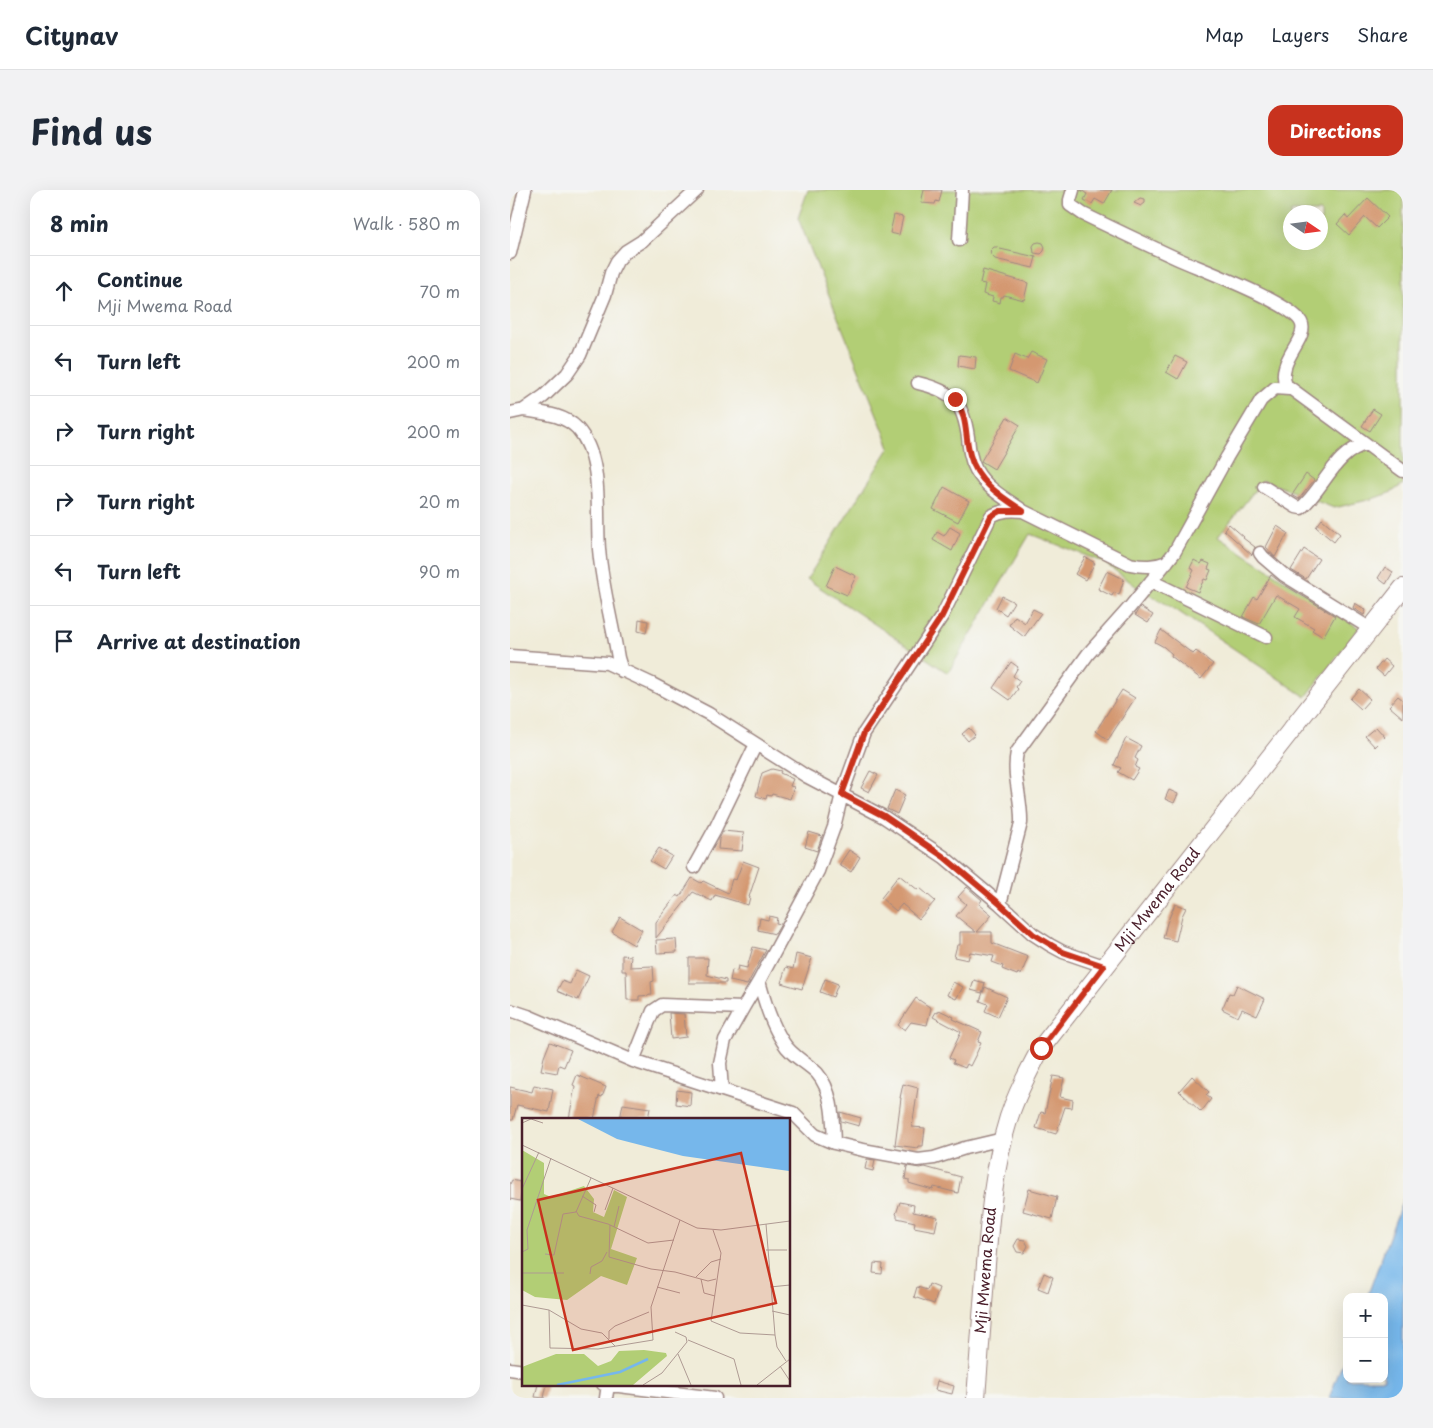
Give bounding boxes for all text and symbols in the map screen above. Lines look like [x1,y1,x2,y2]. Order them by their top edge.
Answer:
text: Citynav [25,17,118,53]
text: Map [1205,21,1244,48]
text: Layers [1272,21,1329,48]
text: Share [1357,21,1408,48]
text: Find us [30,104,152,157]
button: Directions [1268,105,1403,156]
north arrow [1283,205,1328,250]
text: 8 min [50,207,109,239]
text: Walk · 580 m [353,211,460,235]
text: Continue [97,265,183,293]
icon: ahead [50,277,78,305]
text: 70 m [420,279,460,303]
text: Mji Mwema Road [97,293,232,317]
icon: left [50,347,78,375]
text: Turn left [97,347,181,375]
text: 200 m [407,349,460,373]
route end [944,388,967,411]
icon: right [50,417,78,445]
text: Turn right [97,417,195,445]
text: 200 m [407,419,460,443]
icon: right [50,487,78,515]
text: Turn right [97,487,195,515]
text: 20 m [419,489,460,513]
icon: left [50,557,78,585]
text: Turn left [97,557,181,585]
text: 90 m [419,559,460,583]
icon: arrive [50,627,78,655]
text: Arrive at destination [97,627,301,655]
street label: Mji Mwema Road [1108,842,1205,956]
route start [1030,1037,1053,1060]
inset map [522,1118,790,1386]
street label: Mji Mwema Road [968,1206,1001,1334]
map controls [1343,1293,1388,1383]
button: + [1343,1293,1388,1338]
button: − [1343,1338,1388,1383]

